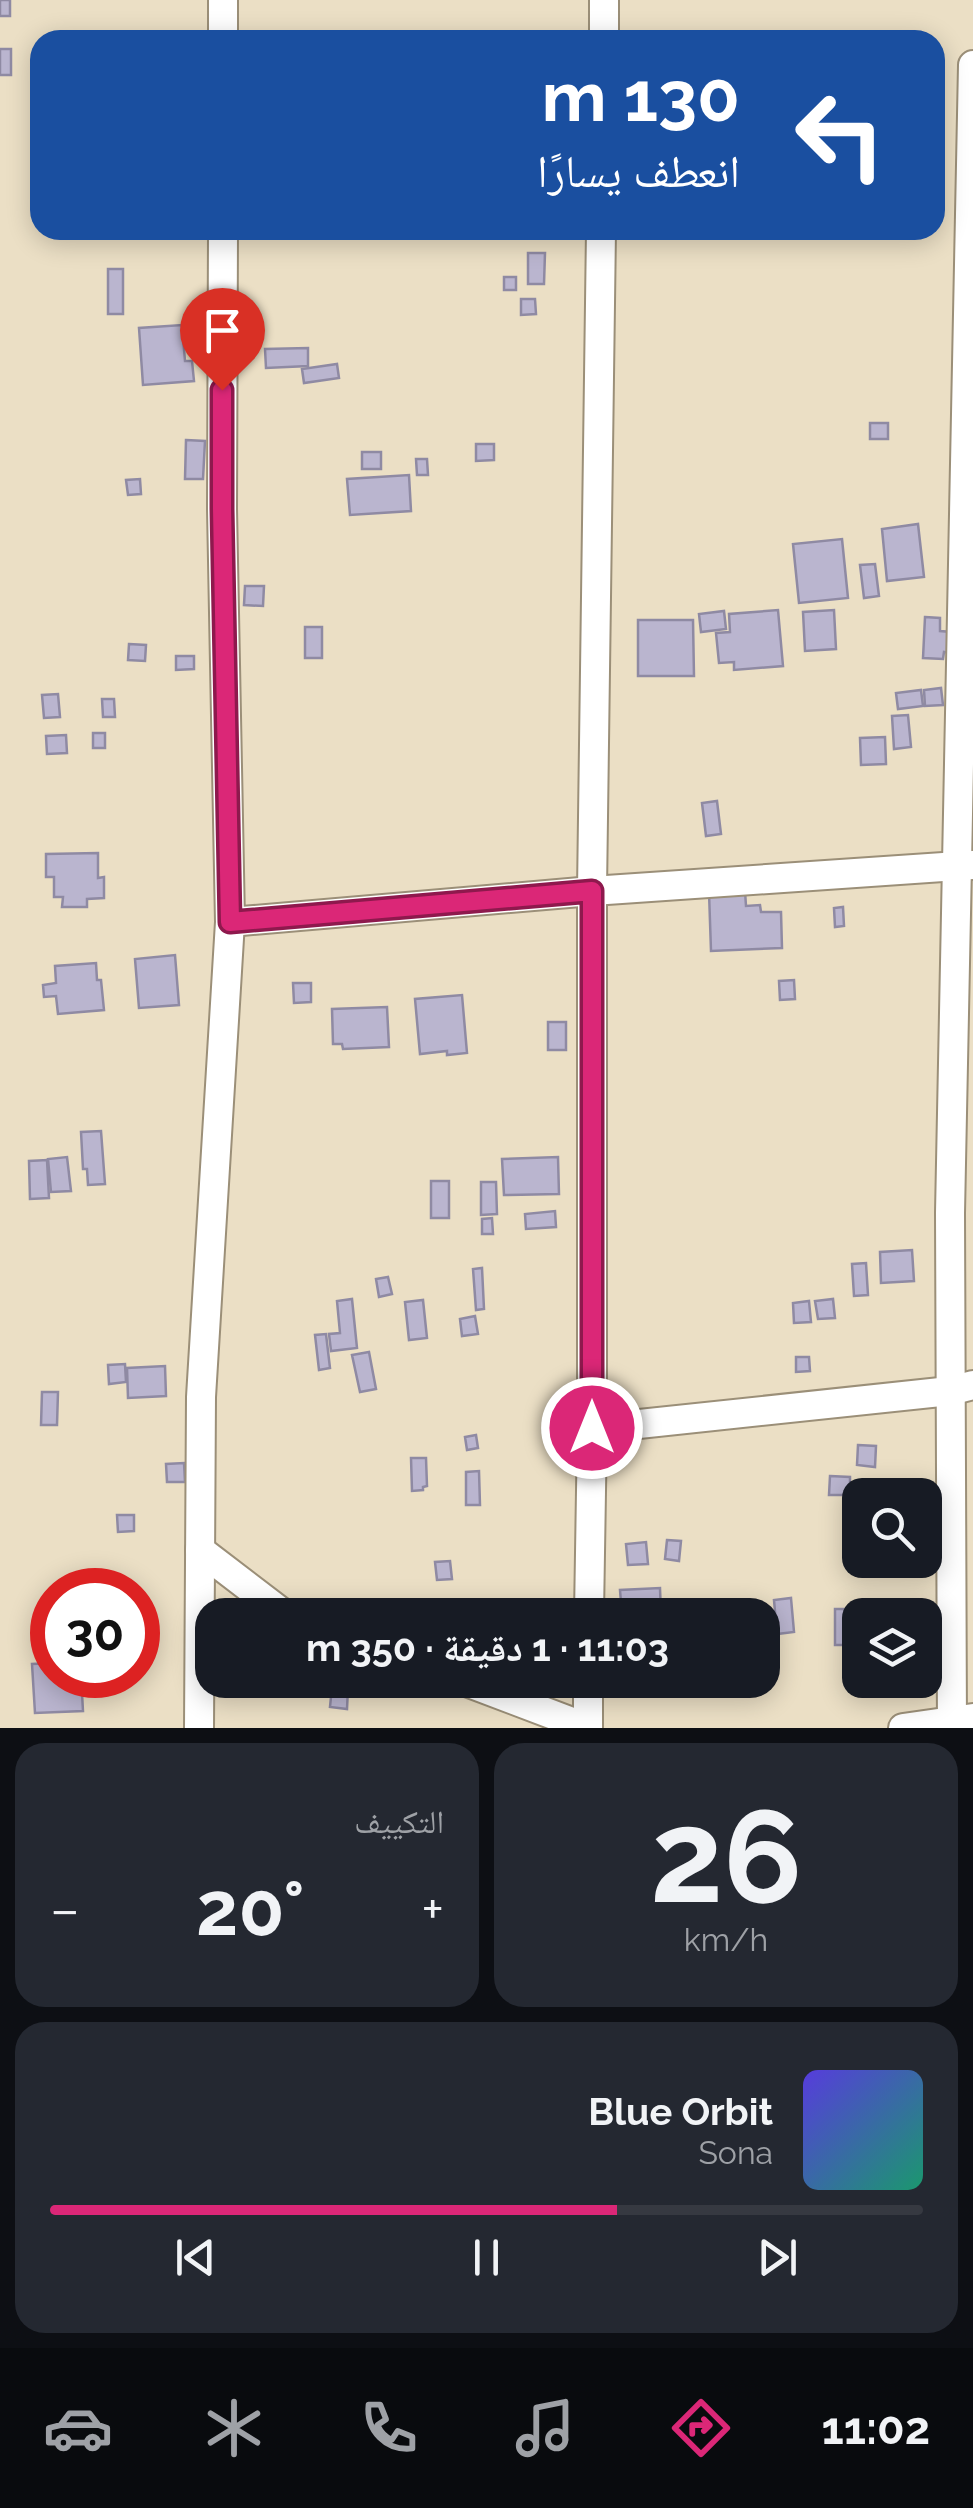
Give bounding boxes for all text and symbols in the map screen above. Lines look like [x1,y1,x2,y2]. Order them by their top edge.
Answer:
text: 130 m [541,55,740,137]
icon: left [775,70,905,200]
text: انعطف يسارًا [537,145,740,198]
pin [180,288,265,391]
icon: arrive [195,303,250,358]
position arrow [540,1376,644,1480]
map controls [842,1478,942,1698]
button: search [842,1478,942,1578]
speed limit sign: 30 [30,1568,160,1698]
button: layers [842,1598,942,1698]
text: 11:03 · 1 دقيقة · 350 m [306,1625,669,1670]
text: 26 [650,1780,802,1932]
text: التكييف [354,1803,444,1840]
text: 20° [196,1864,305,1953]
text: − [50,1877,80,1942]
text: + [421,1877,444,1942]
text: km/h [684,1921,768,1958]
text: Blue Orbit [588,2089,773,2134]
text: Sona [698,2134,773,2171]
icon: previous [168,2230,223,2285]
icon: pause [459,2230,514,2285]
icon: next [750,2230,805,2285]
icon: car [43,2393,113,2463]
icon: climate [199,2393,269,2463]
icon: phone [354,2393,424,2463]
icon: music [510,2393,580,2463]
icon: directions [666,2393,736,2463]
text: 11:02 [822,2402,930,2455]

